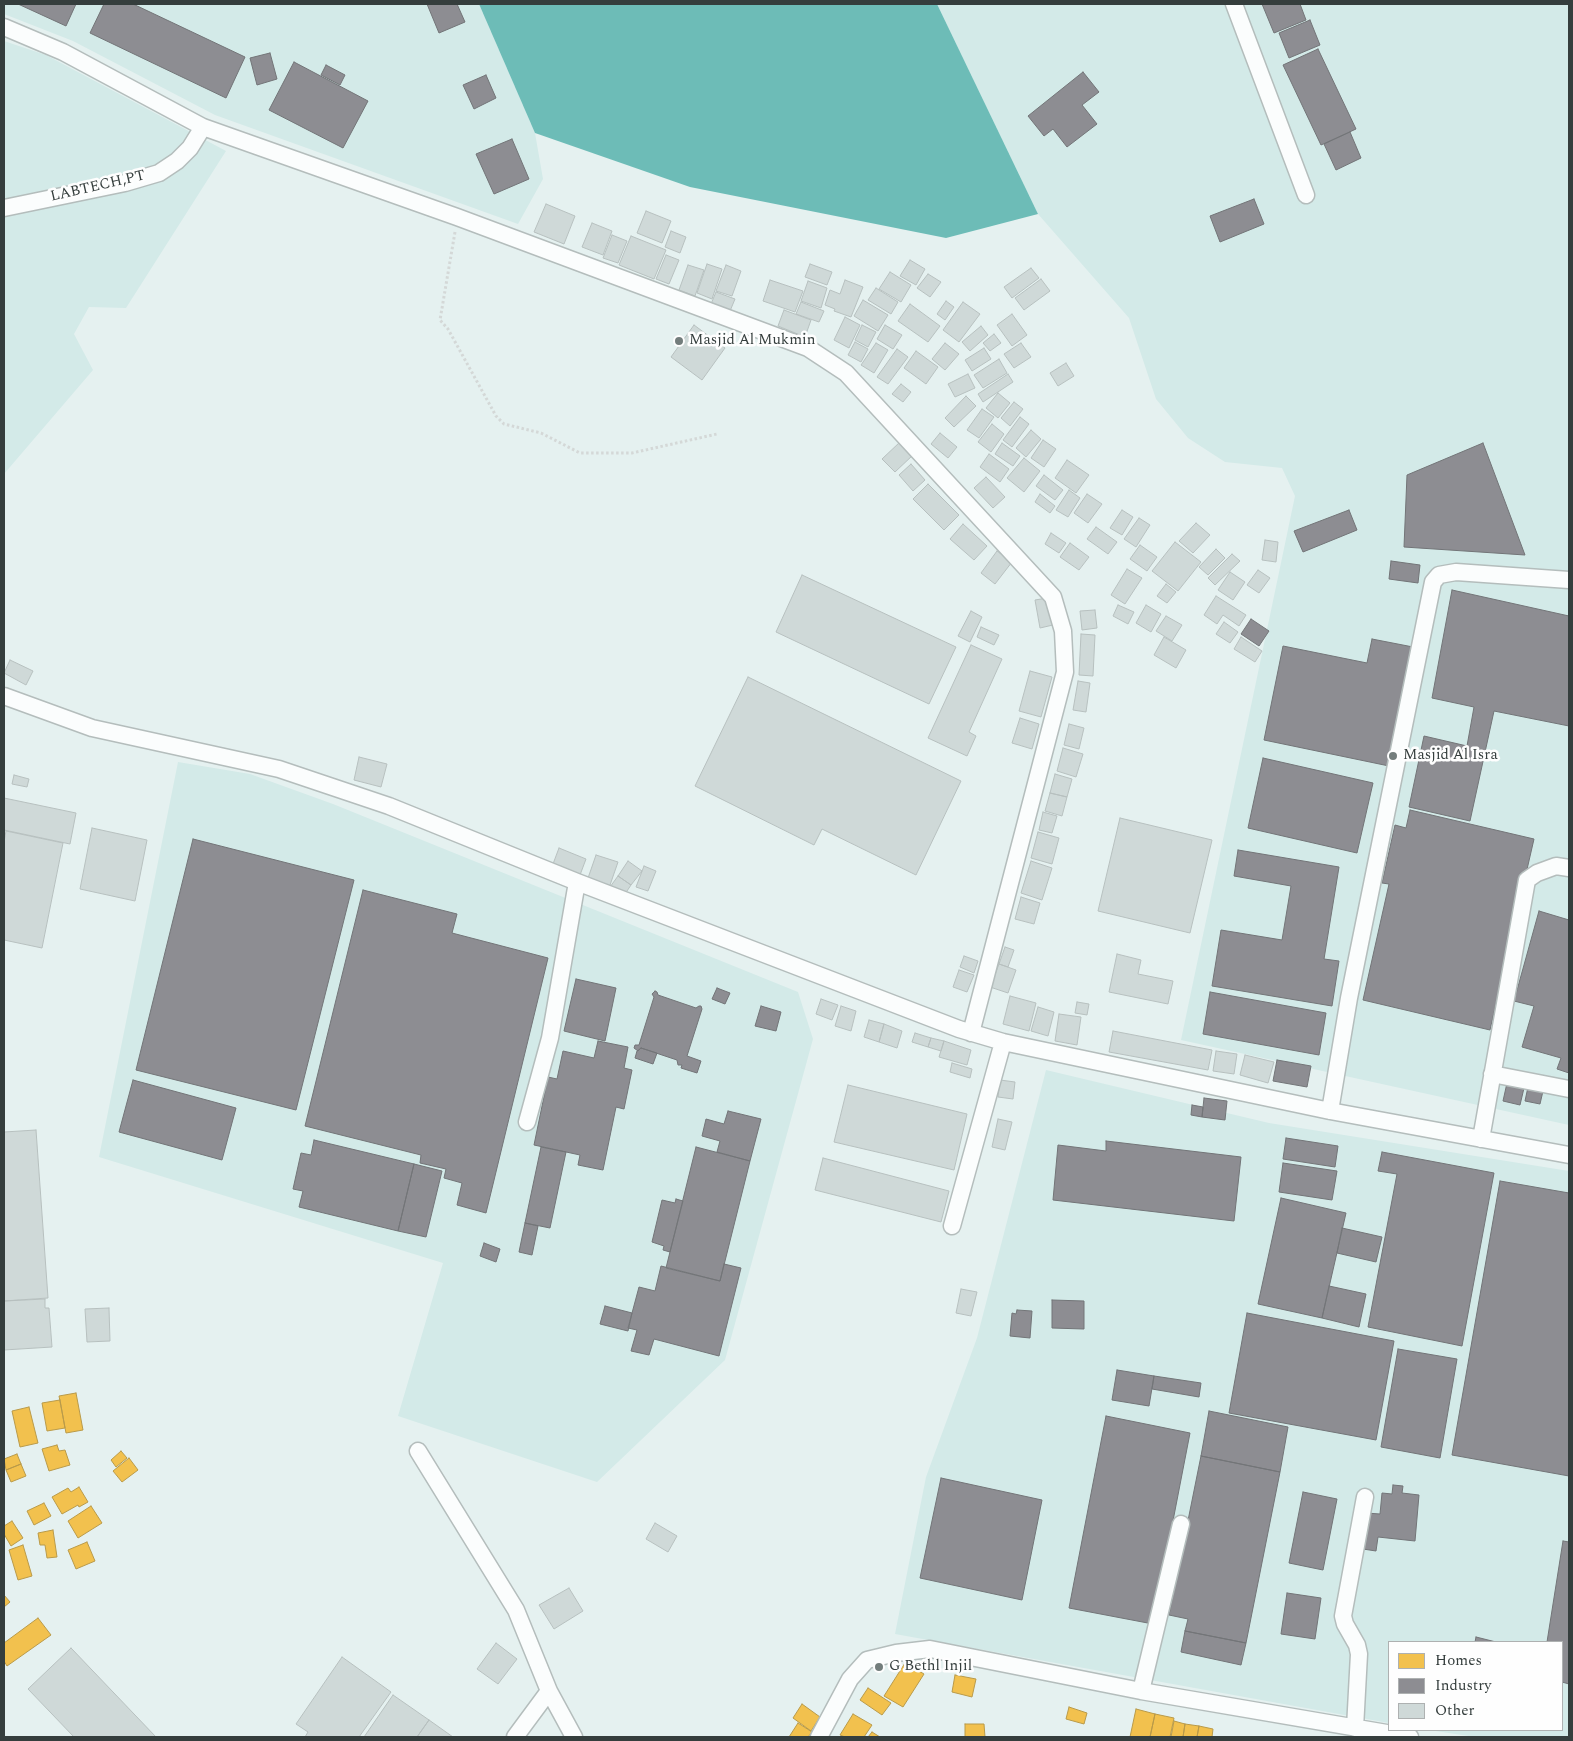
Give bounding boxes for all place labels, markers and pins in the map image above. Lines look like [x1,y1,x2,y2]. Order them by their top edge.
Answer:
place label: Masjid Al Mukmin [689,332,815,350]
marker: Masjid Al Mukmin [673,335,685,347]
place label: Masjid Al Isra [1403,747,1498,765]
marker: Masjid Al Isra [1387,750,1399,762]
place label: G Bethl Injil [889,1658,972,1676]
marker: G Bethl Injil [873,1661,885,1673]

